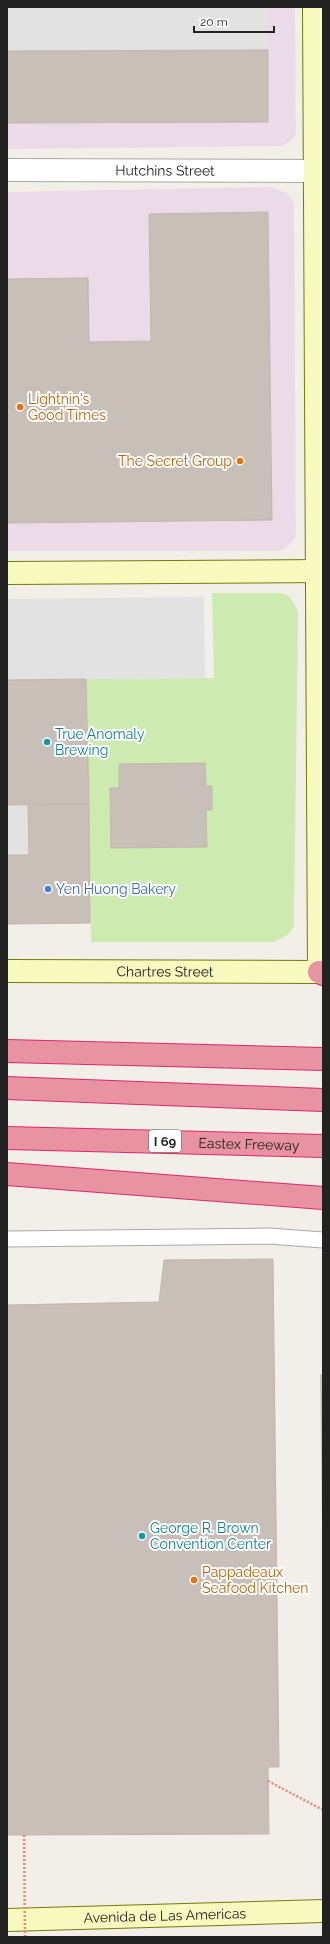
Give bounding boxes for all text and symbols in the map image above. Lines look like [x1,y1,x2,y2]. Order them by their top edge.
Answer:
scale bar [194,8,274,34]
text: 20 m [200,15,228,29]
street label: Hutchins Street [115,162,215,179]
place label: Lightnin's Good Times [28,391,106,423]
marker: Lightnin's Good Times [15,402,25,412]
place label: The Secret Group [118,453,232,469]
marker: The Secret Group [235,456,245,466]
place label: True Anomaly Brewing [55,726,145,758]
marker: True Anomaly Brewing [42,737,52,747]
place label: Yen Huong Bakery [56,881,176,897]
marker: Yen Huong Bakery [43,884,53,894]
street label: Chartres Street [116,963,214,980]
road number: I 69 [149,1130,181,1152]
street label: Eastex Freeway [198,1135,300,1153]
place label: George R. Brown Convention Center [150,1520,271,1552]
marker: George R. Brown Convention Center [137,1531,147,1541]
place label: Pappadeaux Seafood Kitchen [202,1564,308,1596]
marker: Pappadeaux Seafood Kitchen [189,1575,199,1585]
street label: Avenida de Las Americas [83,1905,247,1926]

